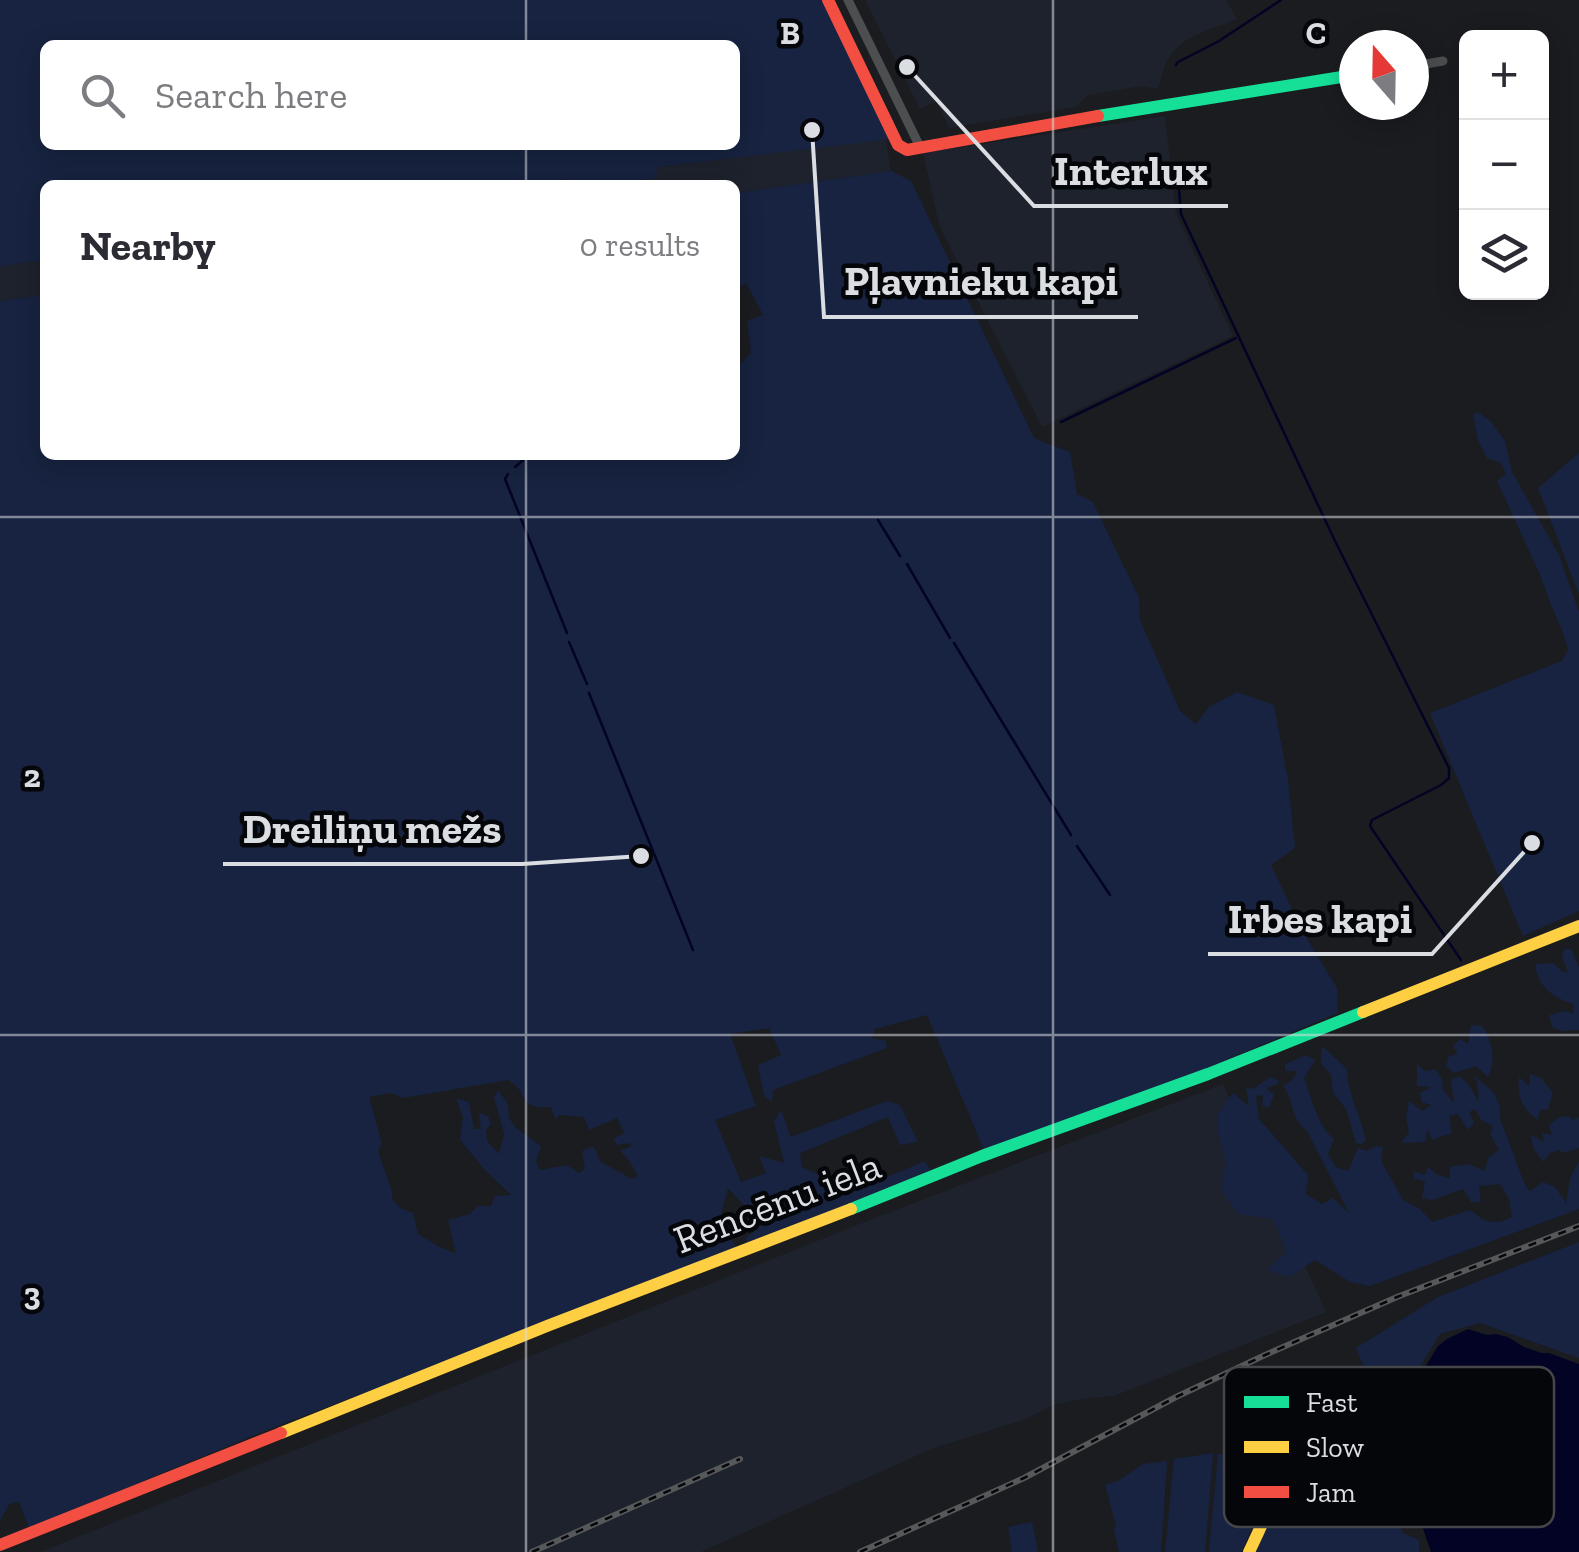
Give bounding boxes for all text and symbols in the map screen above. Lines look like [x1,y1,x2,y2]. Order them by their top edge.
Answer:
text: B [780,14,800,52]
text: C [1306,14,1326,52]
north arrow [1339,30,1429,120]
map controls [1459,30,1549,300]
button: + [1459,30,1549,120]
search box [40,40,740,150]
icon: search [75,68,130,123]
text: Search here [155,72,347,118]
button: − [1459,120,1549,210]
callout: Interlux [1034,134,1228,206]
text: Interlux [1054,145,1208,196]
button: layers [1459,210,1549,300]
text: Nearby [80,220,216,271]
text: 0 results [579,226,700,264]
callout: Pļavnieku kapi [824,245,1138,317]
text: Pļavnieku kapi [844,255,1118,306]
text: 2 [23,757,41,795]
callout: Dreiliņu mežs [223,792,522,864]
text: Dreiliņu mežs [243,803,501,854]
callout: Irbes kapi [1208,882,1432,954]
text: Irbes kapi [1228,893,1412,944]
street label: Rencēnu iela [667,1141,887,1263]
text: 3 [23,1275,41,1313]
legend [1224,1367,1554,1527]
text: Fast [1306,1386,1358,1419]
text: Slow [1306,1431,1364,1464]
text: Jam [1306,1476,1356,1509]

